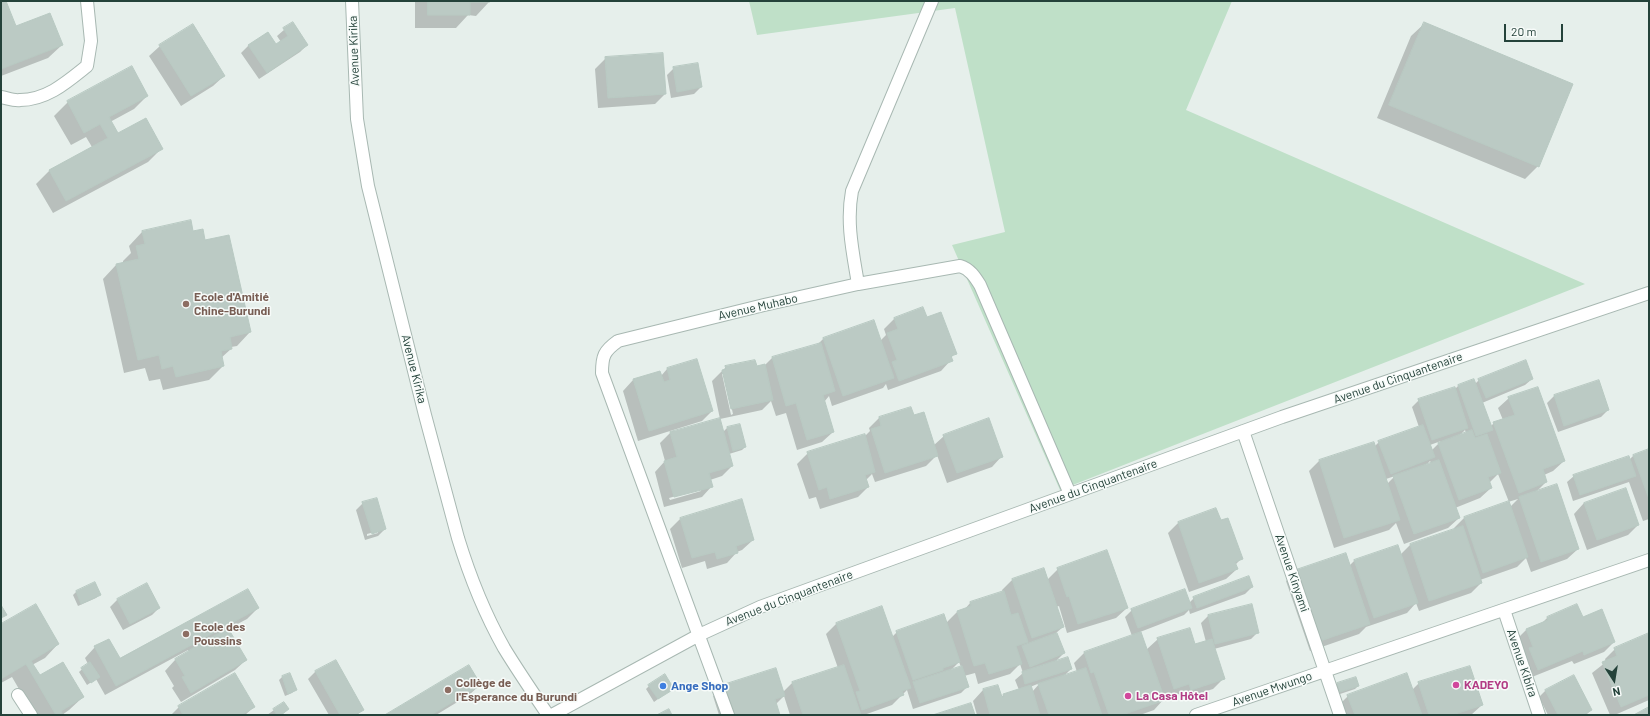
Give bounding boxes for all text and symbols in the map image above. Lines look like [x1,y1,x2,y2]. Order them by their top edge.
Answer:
street label: Avenue Kirika [346,16,362,86]
scale bar [1506,16,1565,42]
text: 20 m [1511,24,1537,38]
place label: Ecole d'Amitié Chine-Burundi [194,290,270,318]
street label: Avenue Muhabo [717,291,799,323]
marker: Ecole d'Amitié Chine-Burundi [181,299,191,309]
street label: Avenue Kirika [398,333,430,405]
street label: Avenue du Cinquantenaire [1332,349,1464,407]
street label: Avenue du Cinquantenaire [1027,456,1159,516]
street label: Avenue Kinyami [1272,532,1312,614]
street label: Avenue du Cinquantenaire [723,567,855,629]
place label: Ecole des Poussins [194,620,245,648]
street label: Avenue Kibira [1504,627,1540,699]
marker: Ecole des Poussins [181,629,191,639]
north arrow [1594,660,1634,700]
street label: Avenue Mwungo [1230,669,1314,709]
place label: Collège de l'Esperance du Burundi [456,676,577,704]
place label: KADEYO [1464,678,1509,692]
place label: Ange Shop [671,679,728,693]
marker: KADEYO [1451,680,1461,690]
marker: Ange Shop [658,681,668,691]
marker: Collège de l'Esperance du Burundi [443,685,453,695]
text: N [1612,685,1622,699]
place label: La Casa Hôtel [1136,689,1208,703]
marker: La Casa Hôtel [1123,691,1133,701]

